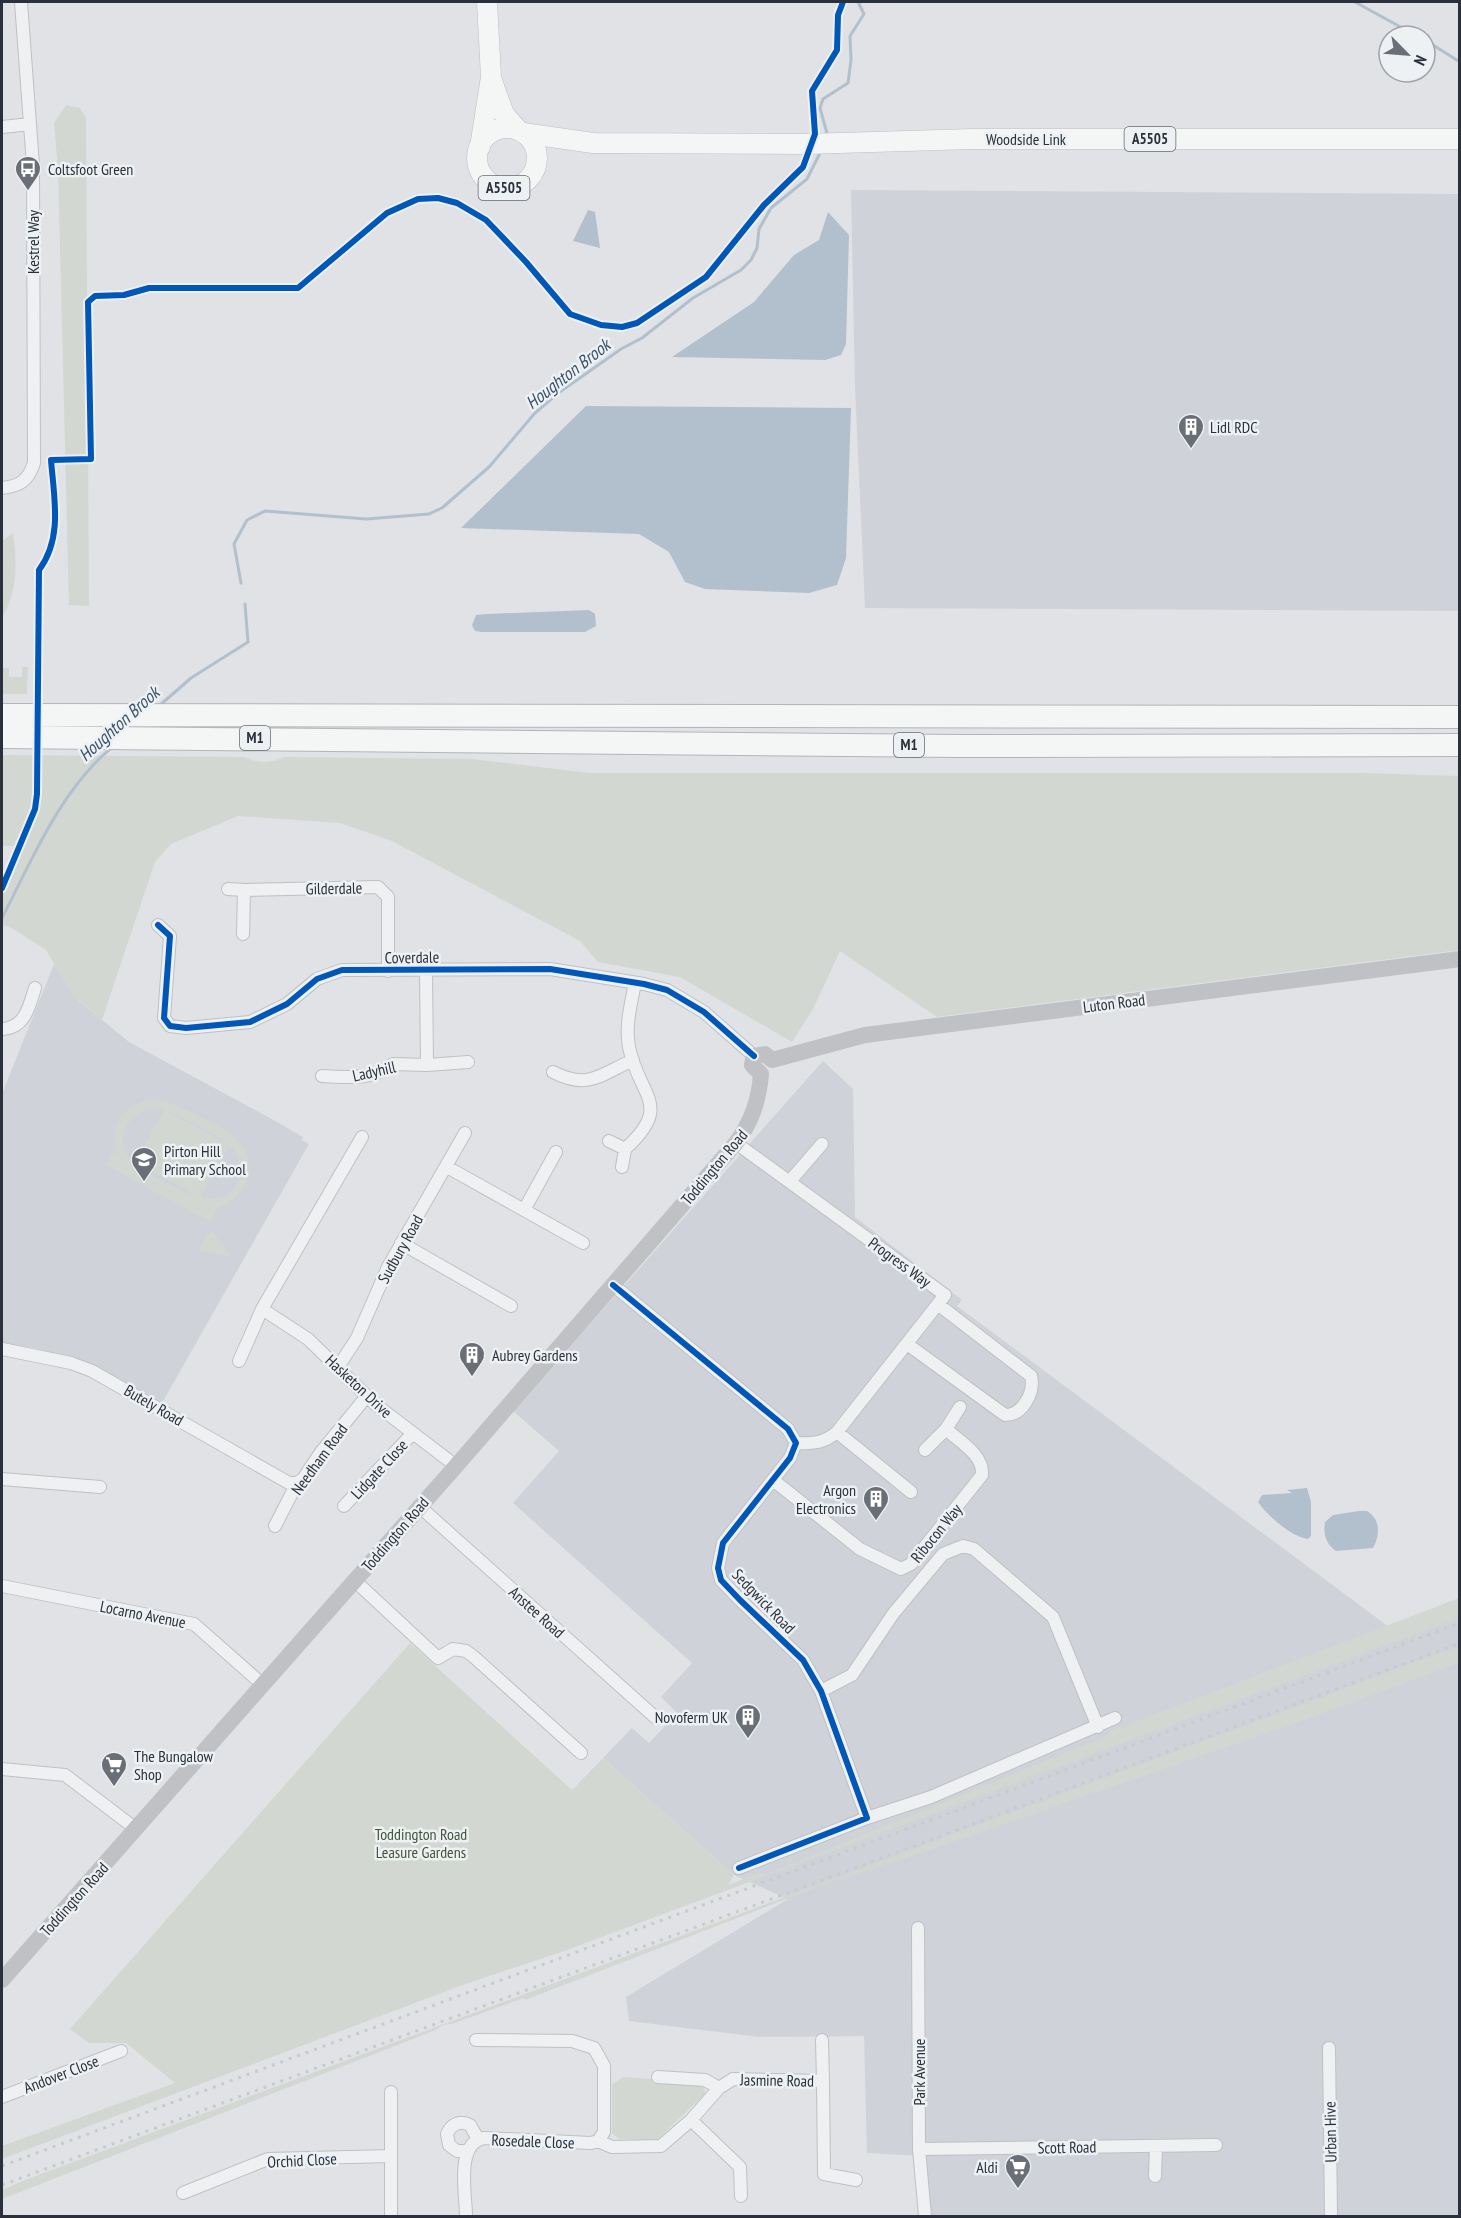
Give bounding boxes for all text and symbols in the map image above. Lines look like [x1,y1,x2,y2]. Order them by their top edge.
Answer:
north arrow [1377,24,1437,84]
text: N [1410,52,1431,68]
road number: A5505 [1124,127,1176,151]
street label: Woodside Link [986,129,1067,149]
bus stop icon: Coltsfoot Green [13,154,43,192]
place label: Coltsfoot Green [48,159,133,179]
road number: A5505 [478,176,530,200]
street label: Kestrel Way [23,210,43,274]
water label: Houghton Brook [521,332,616,414]
building icon: Lidl RDC [1176,412,1206,450]
place label: Lidl RDC [1210,417,1258,437]
water label: Houghton Brook [73,680,165,766]
road number: M1 [240,726,270,750]
road number: M1 [894,733,924,757]
street label: Gilderdale [306,878,362,898]
street label: Coverdale [385,947,439,967]
street label: Luton Road [1082,989,1146,1017]
street label: Ladyhill [350,1056,398,1086]
street label: Toddington Road [677,1125,751,1209]
place label: Pirton Hill Primary School [164,1141,246,1179]
school or university icon: Pirton Hill Primary School [129,1145,159,1183]
street label: Sudbury Road [373,1211,427,1287]
street label: Progress Way [865,1233,935,1291]
building icon: Aubrey Gardens [457,1340,487,1378]
place label: Aubrey Gardens [492,1345,578,1365]
street label: Hasketon Drive [322,1350,396,1422]
street label: Butely Road [121,1380,187,1430]
street label: Needham Road [286,1419,352,1499]
street label: Lidgate Close [346,1435,412,1503]
place label: Argon Electronics [796,1480,856,1518]
building icon: Argon Electronics [861,1484,891,1522]
street label: Toddington Road [357,1492,433,1575]
street label: Ribocon Way [906,1499,966,1567]
street label: Sedgwick Road [728,1564,800,1638]
street label: Anstee Road [505,1582,569,1642]
street label: Locarno Avenue [99,1596,187,1632]
building icon: Novoferm UK [733,1702,763,1740]
place label: Novoferm UK [655,1707,728,1727]
place label: The Bungalow Shop [134,1746,214,1784]
supermarket icon: The Bungalow Shop [99,1750,129,1788]
park label: Toddington Road Leasure Gardens [375,1824,467,1862]
street label: Toddington Road [36,1858,112,1940]
street label: Park Avenue [909,2039,929,2105]
street label: Andover Close [21,2051,101,2097]
street label: Jasmine Road [739,2069,814,2091]
street label: Urban Hive [1319,2101,1341,2163]
street label: Rosedale Close [491,2130,575,2152]
street label: Scott Road [1037,2136,1097,2158]
street label: Orchid Close [267,2148,337,2172]
supermarket icon: Aldi [1003,2152,1033,2190]
place label: Aldi [976,2157,998,2177]

